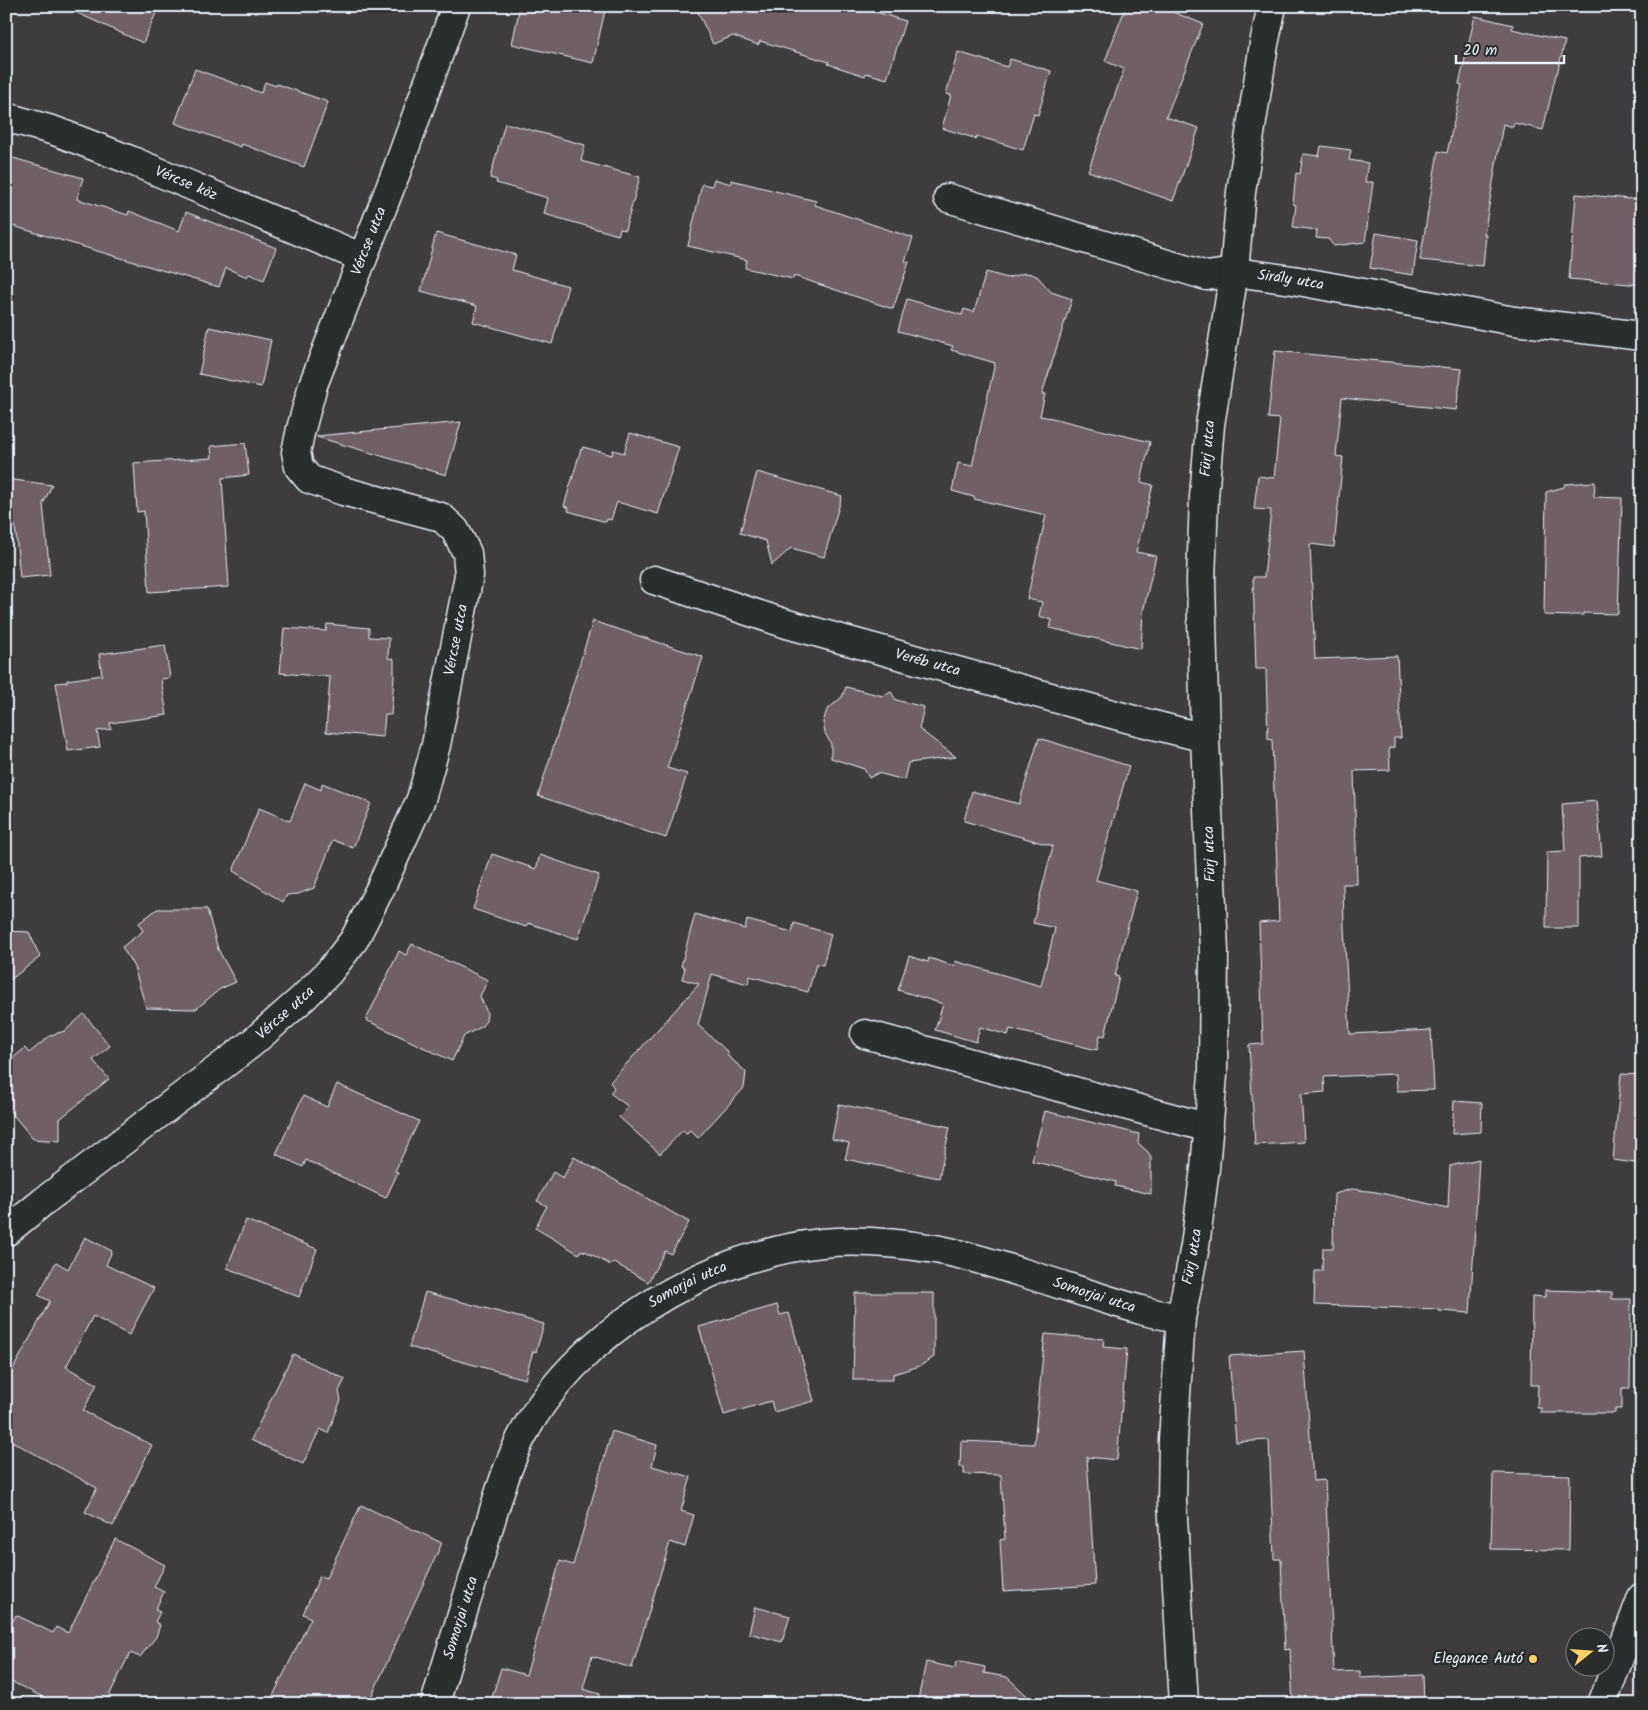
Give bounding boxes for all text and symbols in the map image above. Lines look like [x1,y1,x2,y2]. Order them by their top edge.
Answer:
scale bar [1456,32,1563,64]
text: 20 m [1463,39,1497,63]
street label: Vércse köz [151,160,221,207]
street label: Vércse utca [345,203,393,279]
street label: Sirály utca [1256,263,1326,297]
street label: Fürj utca [1194,418,1223,478]
street label: Vércse utca [438,602,475,678]
street label: Veréb utca [892,642,963,683]
street label: Fürj utca [1197,825,1223,883]
street label: Vércse utca [251,980,321,1046]
street label: Fürj utca [1176,1227,1209,1287]
street label: Somorjai utca [643,1255,731,1315]
street label: Somorjai utca [1050,1271,1138,1320]
street label: Somorjai utca [437,1573,485,1662]
north arrow [1566,1628,1616,1678]
text: N [1590,1641,1613,1656]
place label: Elegance Autó [1433,1647,1524,1671]
marker: Elegance Autó [1527,1653,1539,1665]

